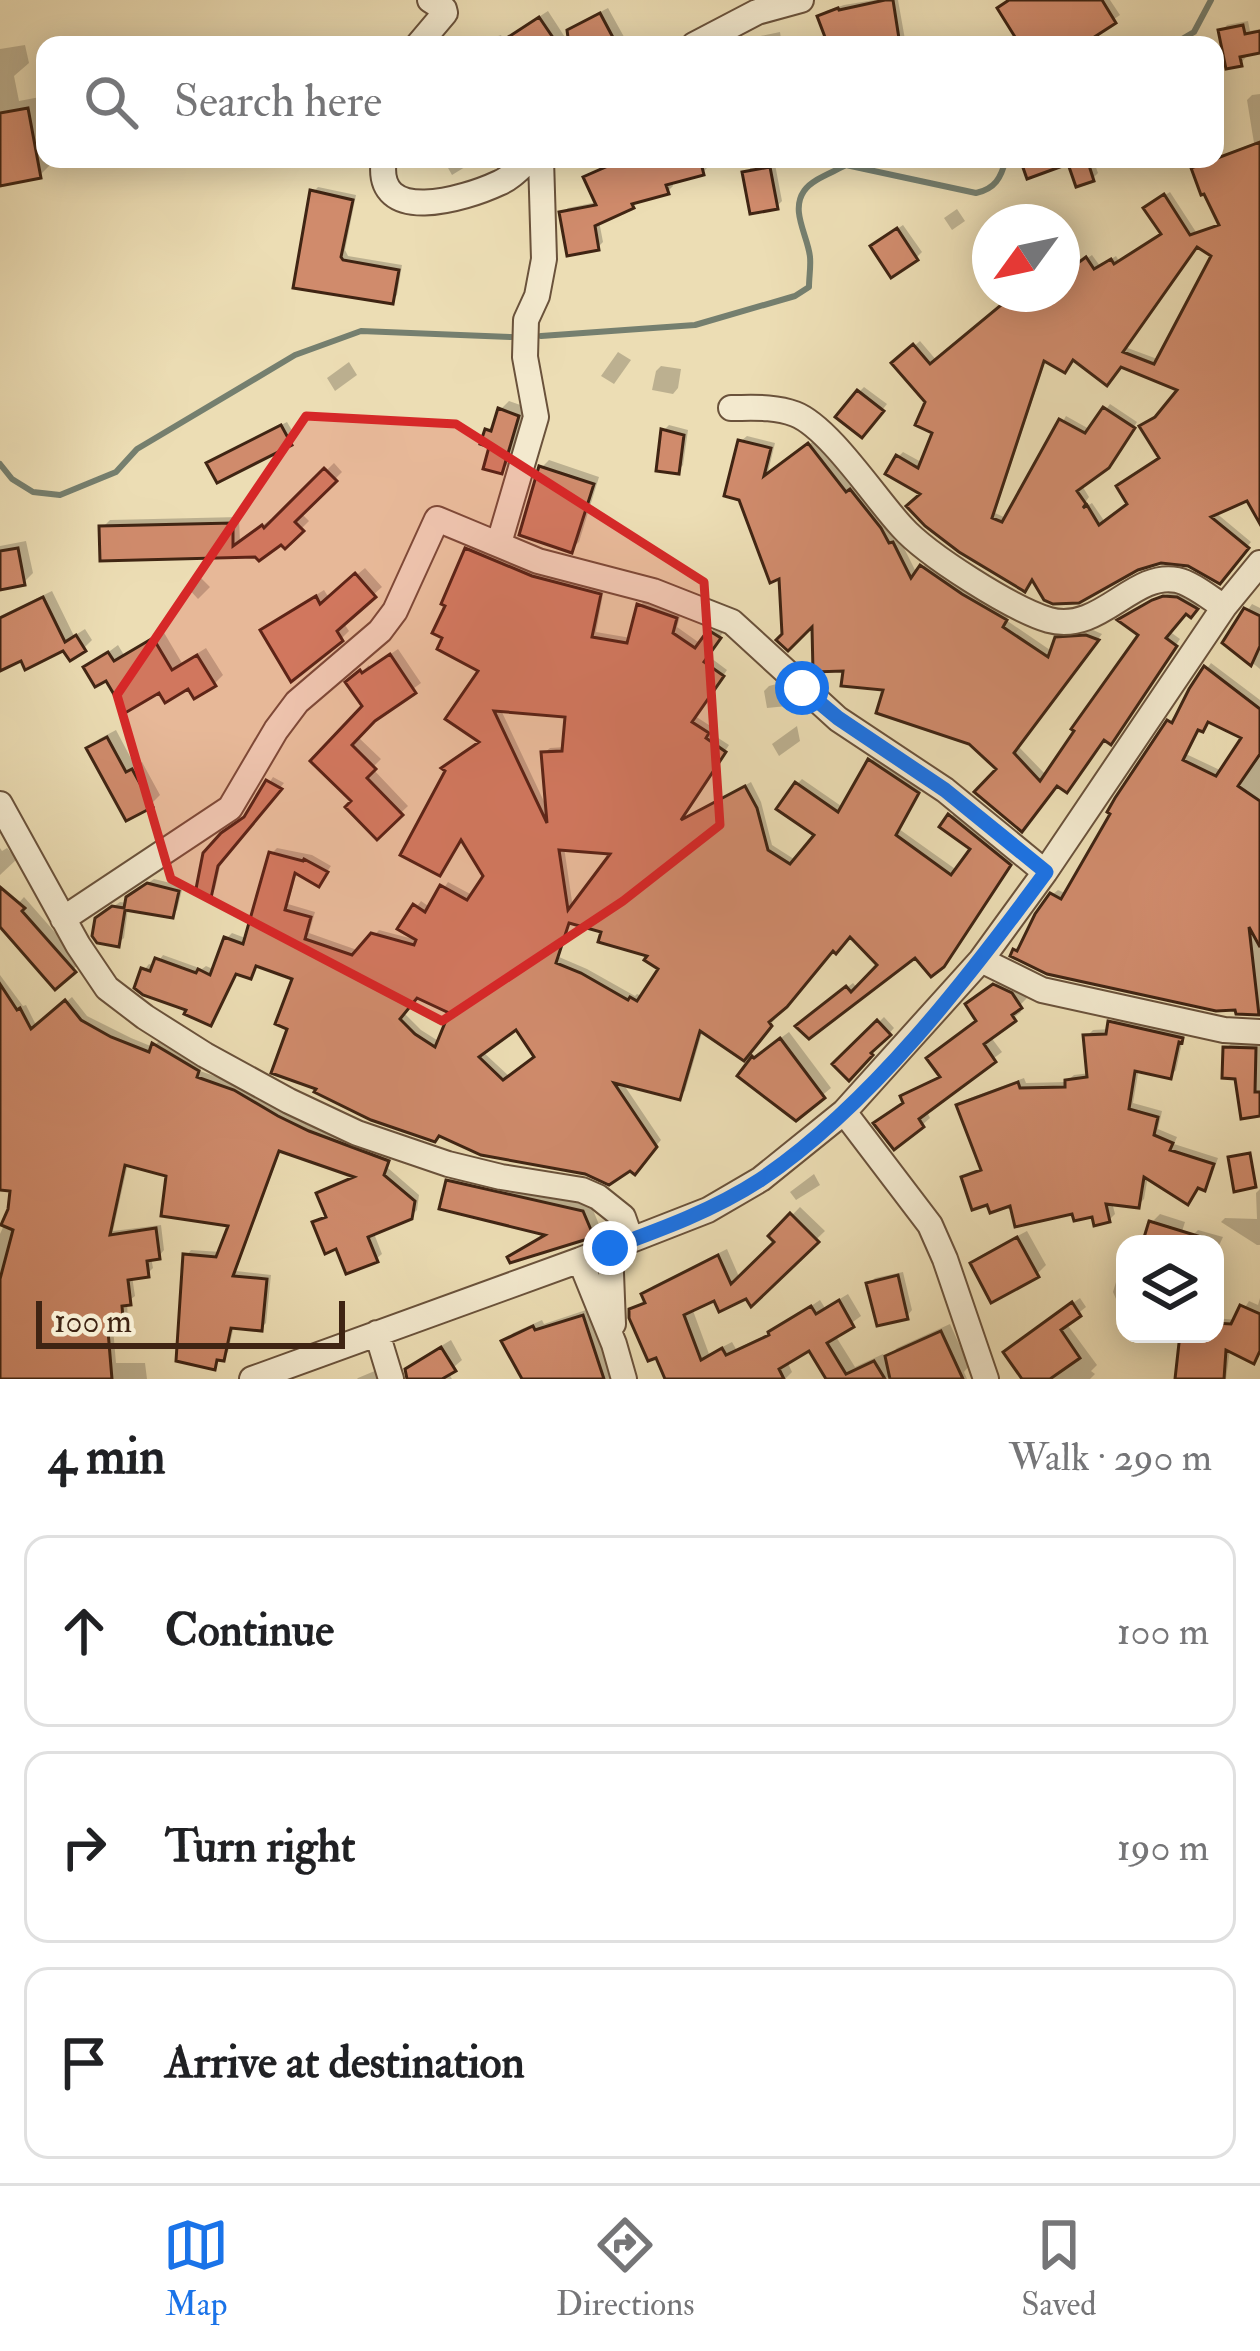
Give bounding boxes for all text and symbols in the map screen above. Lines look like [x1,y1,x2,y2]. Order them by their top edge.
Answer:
search box [36,36,1224,168]
icon: search [78,69,144,135]
text: Search here [174,74,382,130]
north arrow [972,204,1080,312]
route start [775,661,829,715]
route end [583,1221,637,1275]
map controls [1116,1235,1224,1343]
button: layers [1116,1235,1224,1343]
scale bar [36,1295,345,1348]
text: 100 m [54,1301,132,1342]
text: 4 min [48,1425,166,1489]
text: Walk · 290 m [1009,1433,1212,1482]
icon: ahead [51,1598,117,1664]
text: Continue [165,1603,334,1659]
text: 100 m [1117,1607,1209,1656]
icon: right [51,1814,117,1880]
text: Turn right [165,1819,355,1875]
text: 190 m [1117,1823,1209,1872]
icon: arrive [51,2030,117,2096]
text: Arrive at destination [165,2035,525,2091]
tab: Map [163,2212,229,2325]
tab: Directions [556,2212,695,2325]
tab: Saved [1021,2212,1097,2325]

